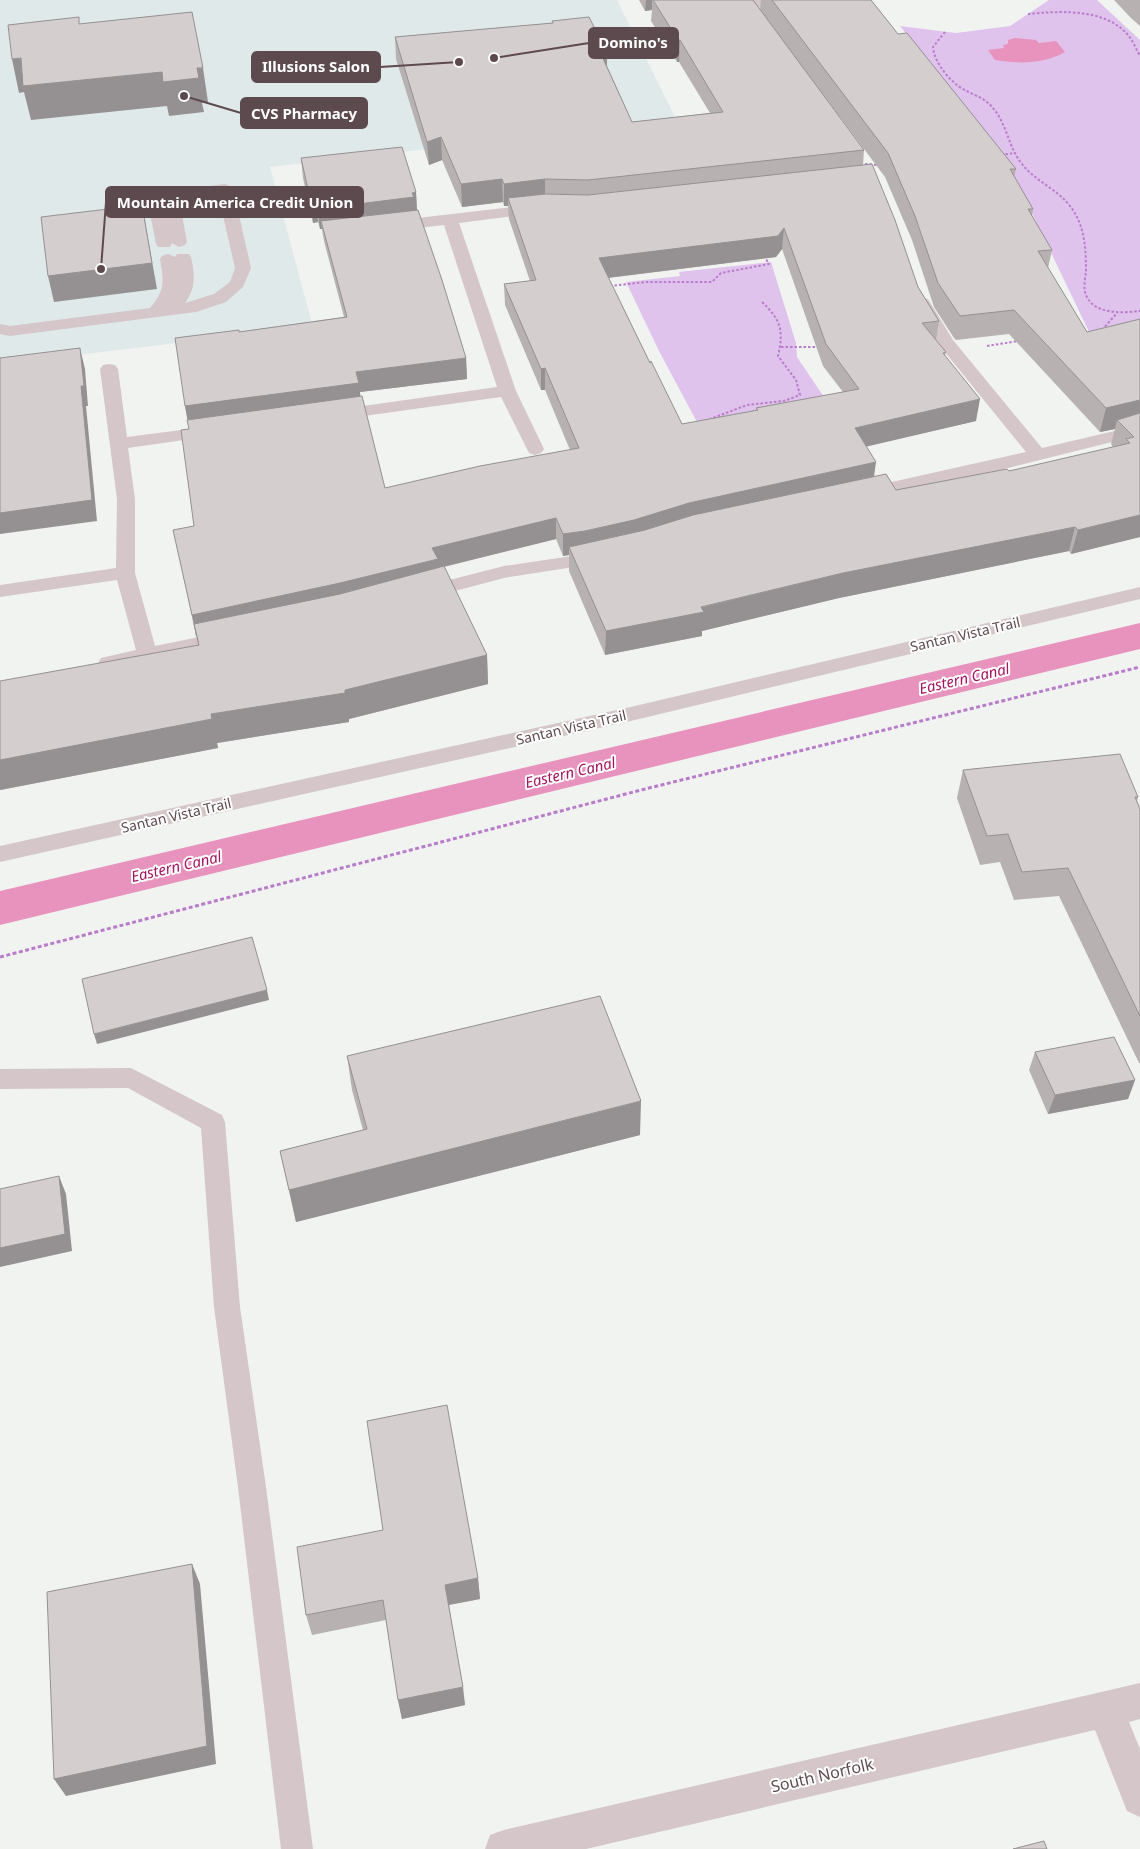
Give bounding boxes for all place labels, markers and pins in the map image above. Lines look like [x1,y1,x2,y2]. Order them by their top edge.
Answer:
callout: Domino's [589,28,678,58]
callout: Illusions Salon [252,52,380,82]
callout: CVS Pharmacy [241,98,367,128]
callout: Mountain America Credit Union [106,187,363,217]

